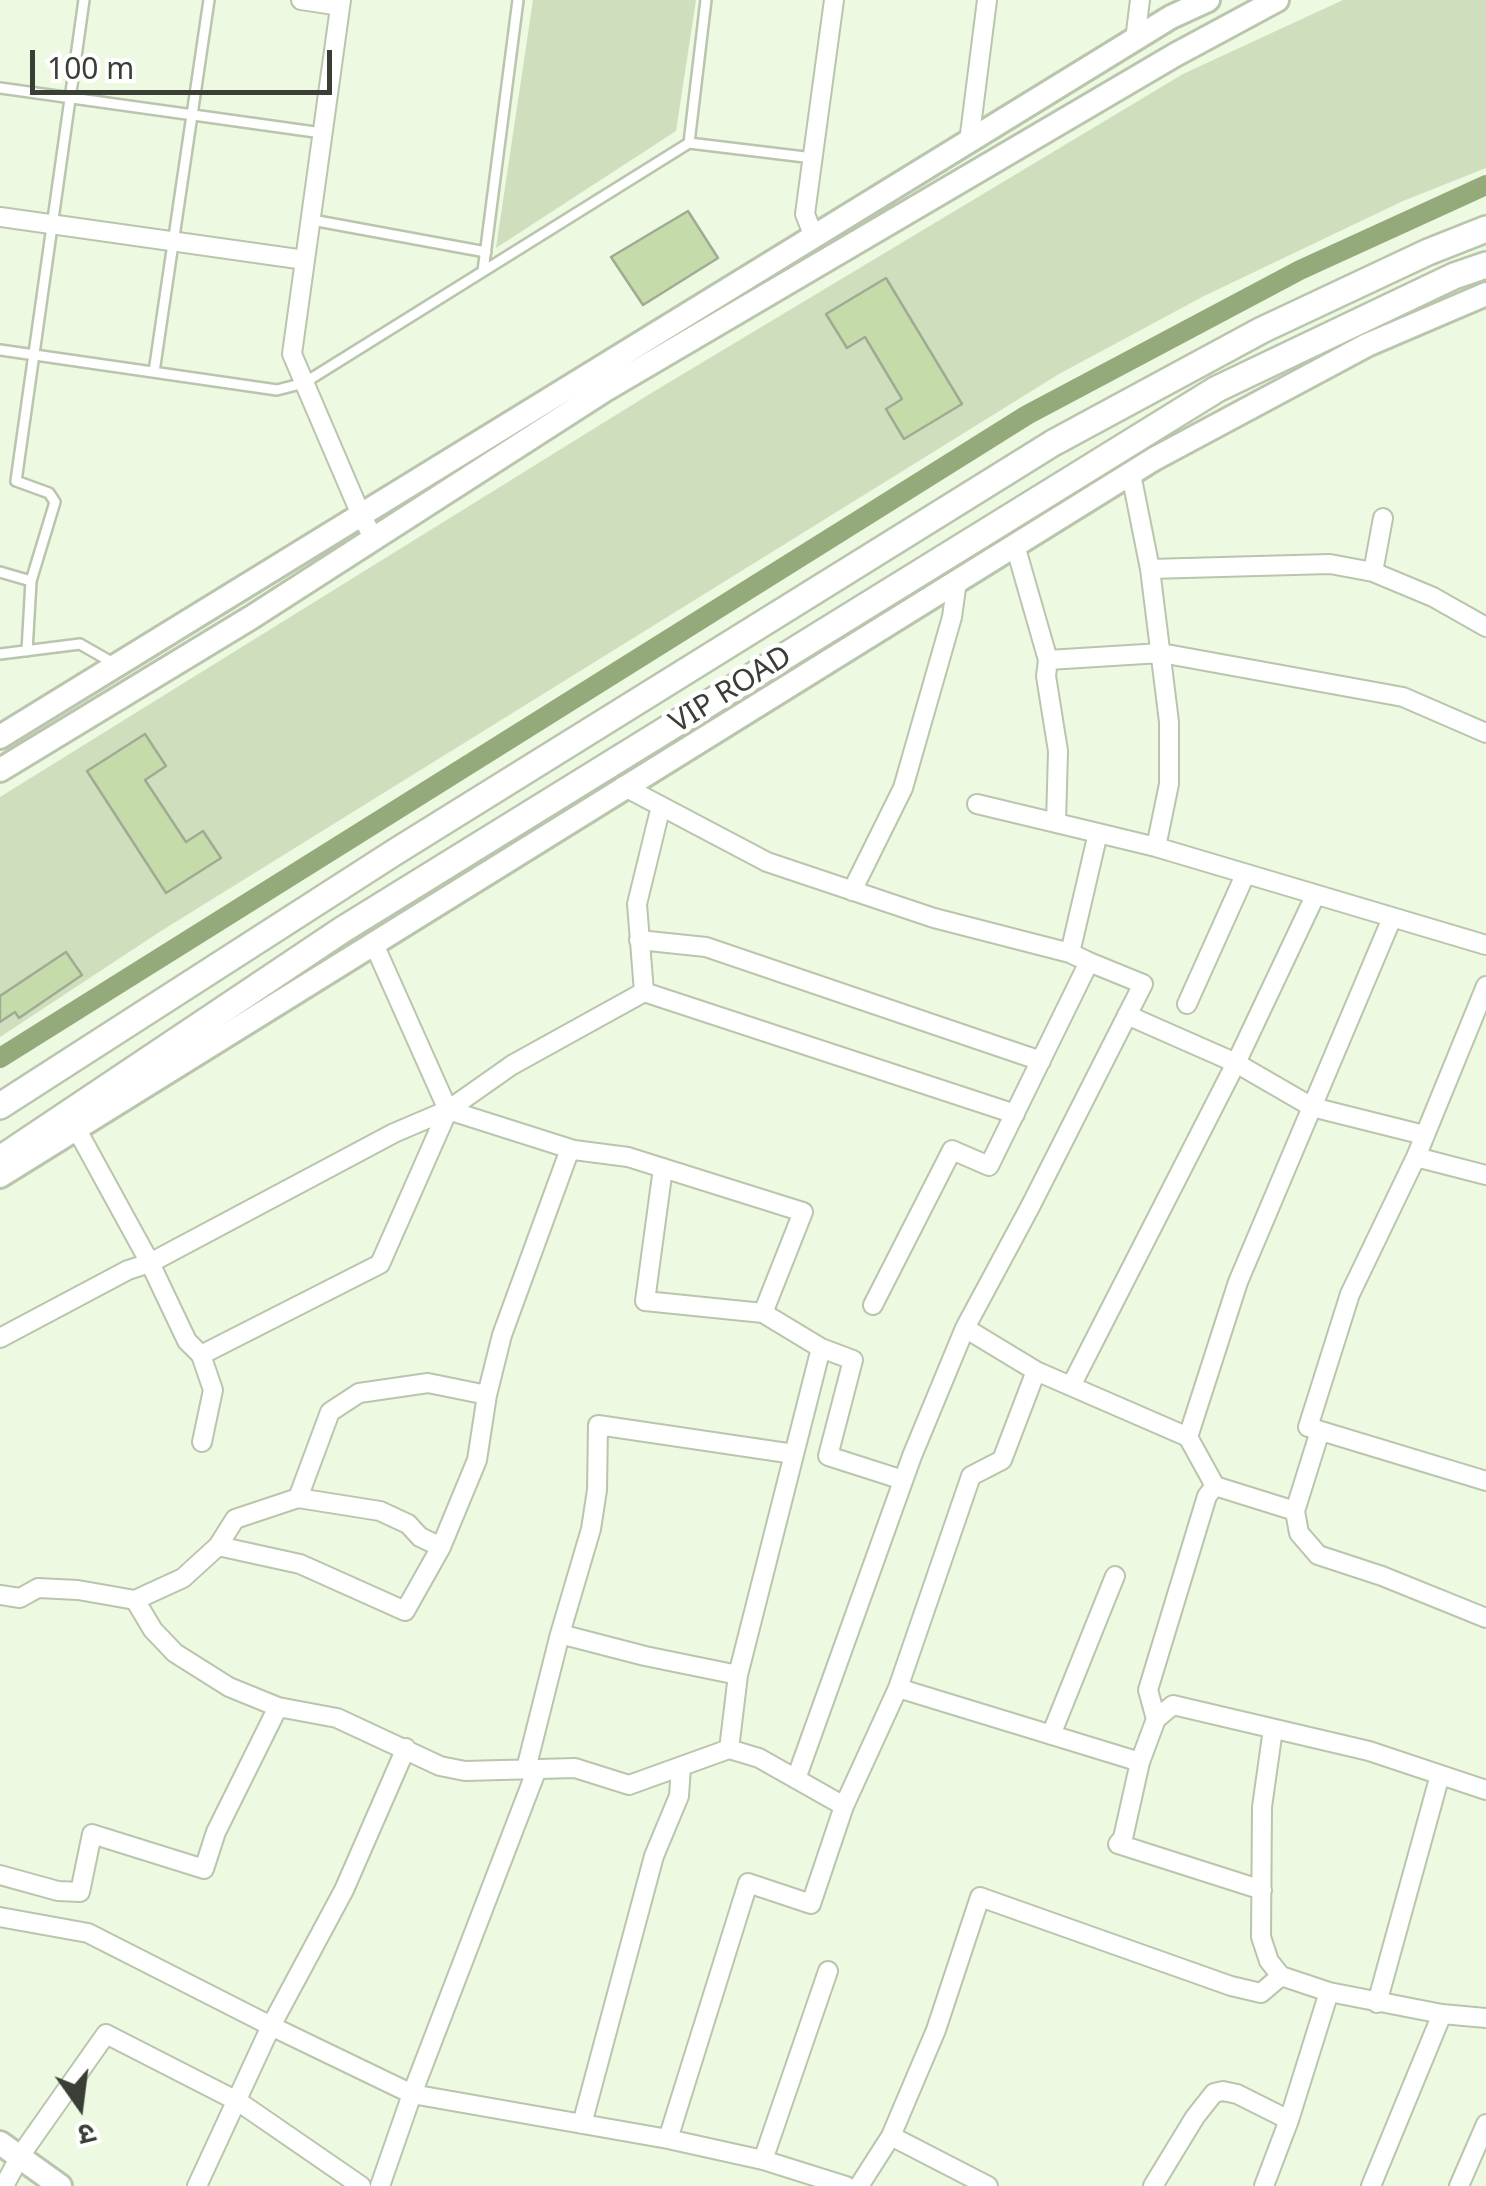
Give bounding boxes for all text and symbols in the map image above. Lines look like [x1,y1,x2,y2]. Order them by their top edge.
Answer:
scale bar [35,30,338,92]
text: 100 m [47,47,134,88]
street label: VIP ROAD [664,639,798,741]
north arrow [30,2056,130,2156]
text: उ [75,2115,100,2156]

